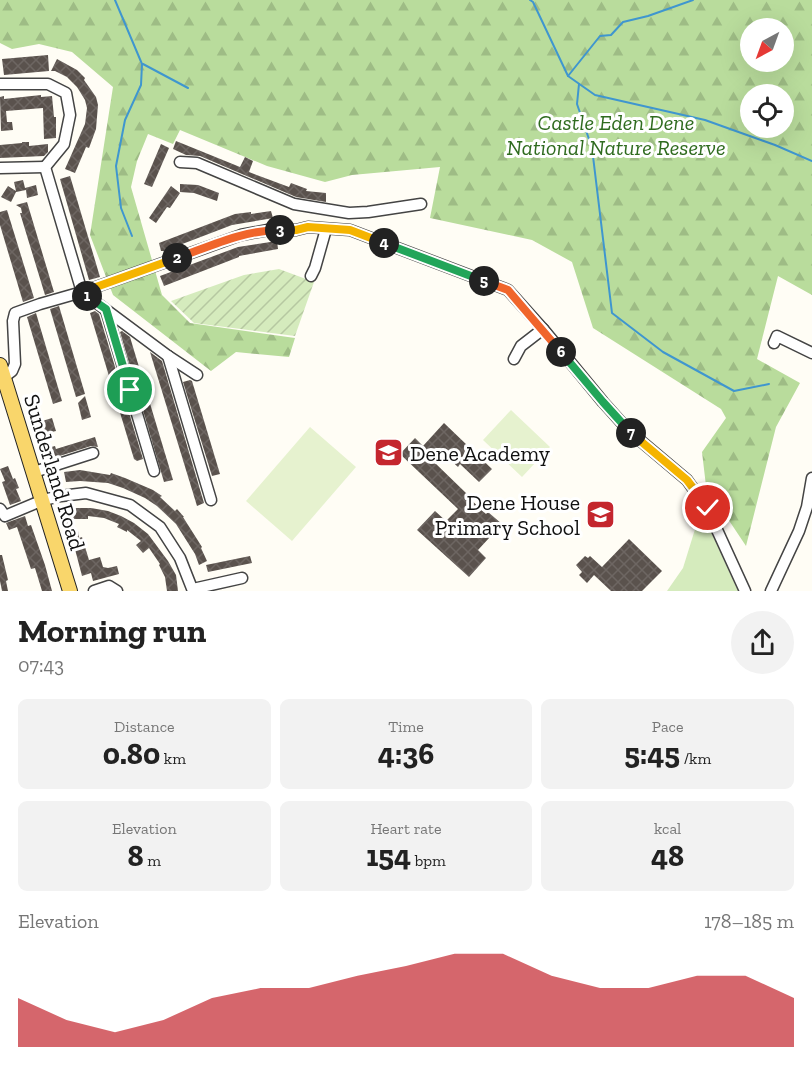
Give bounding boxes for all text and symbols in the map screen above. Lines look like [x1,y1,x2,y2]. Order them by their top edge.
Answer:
north arrow [740,18,794,72]
map controls [740,18,794,138]
button: locate [740,84,794,138]
park label: Castle Eden Dene National Nature Reserve [506,109,726,161]
pin: 3 [265,215,295,245]
text: 3 [276,220,284,239]
pin: 4 [369,228,399,258]
text: 4 [379,233,389,252]
pin: 2 [162,243,192,273]
text: 2 [173,248,181,267]
pin: 5 [469,266,499,296]
text: 5 [480,271,488,290]
pin: 1 [72,281,102,311]
text: 1 [84,286,90,305]
pin: 6 [546,337,576,367]
text: 6 [557,342,565,361]
pin [104,364,155,415]
icon: arrive [113,373,146,406]
street label: Sunderland Road [18,391,91,553]
pin: 7 [616,418,646,448]
text: 7 [627,423,635,442]
school or university icon: Dene Academy [373,437,405,469]
place label: Dene Academy [410,440,551,467]
pin [682,482,733,533]
place label: Dene House Primary School [435,489,580,541]
icon: check [691,491,724,524]
school or university icon: Dene House Primary School [585,499,617,531]
text: Morning run [18,611,206,650]
button: share [731,611,794,674]
text: 07:43 [18,653,64,677]
text: Distance [114,717,175,736]
text: Time [388,717,424,736]
text: Pace [652,717,684,736]
text: 0.80 [103,736,160,772]
text: 4:36 [378,736,434,772]
text: 5:45 [624,736,680,772]
text: km [160,749,186,768]
text: /km [680,749,711,768]
text: Elevation [112,819,177,838]
text: Heart rate [370,819,442,838]
text: kcal [654,819,681,838]
text: 8 [128,838,144,874]
text: 154 [366,838,411,874]
text: 48 [651,838,684,874]
text: m [144,851,161,870]
text: bpm [411,851,446,870]
text: Elevation [18,909,99,933]
text: 178–185 m [704,909,794,933]

